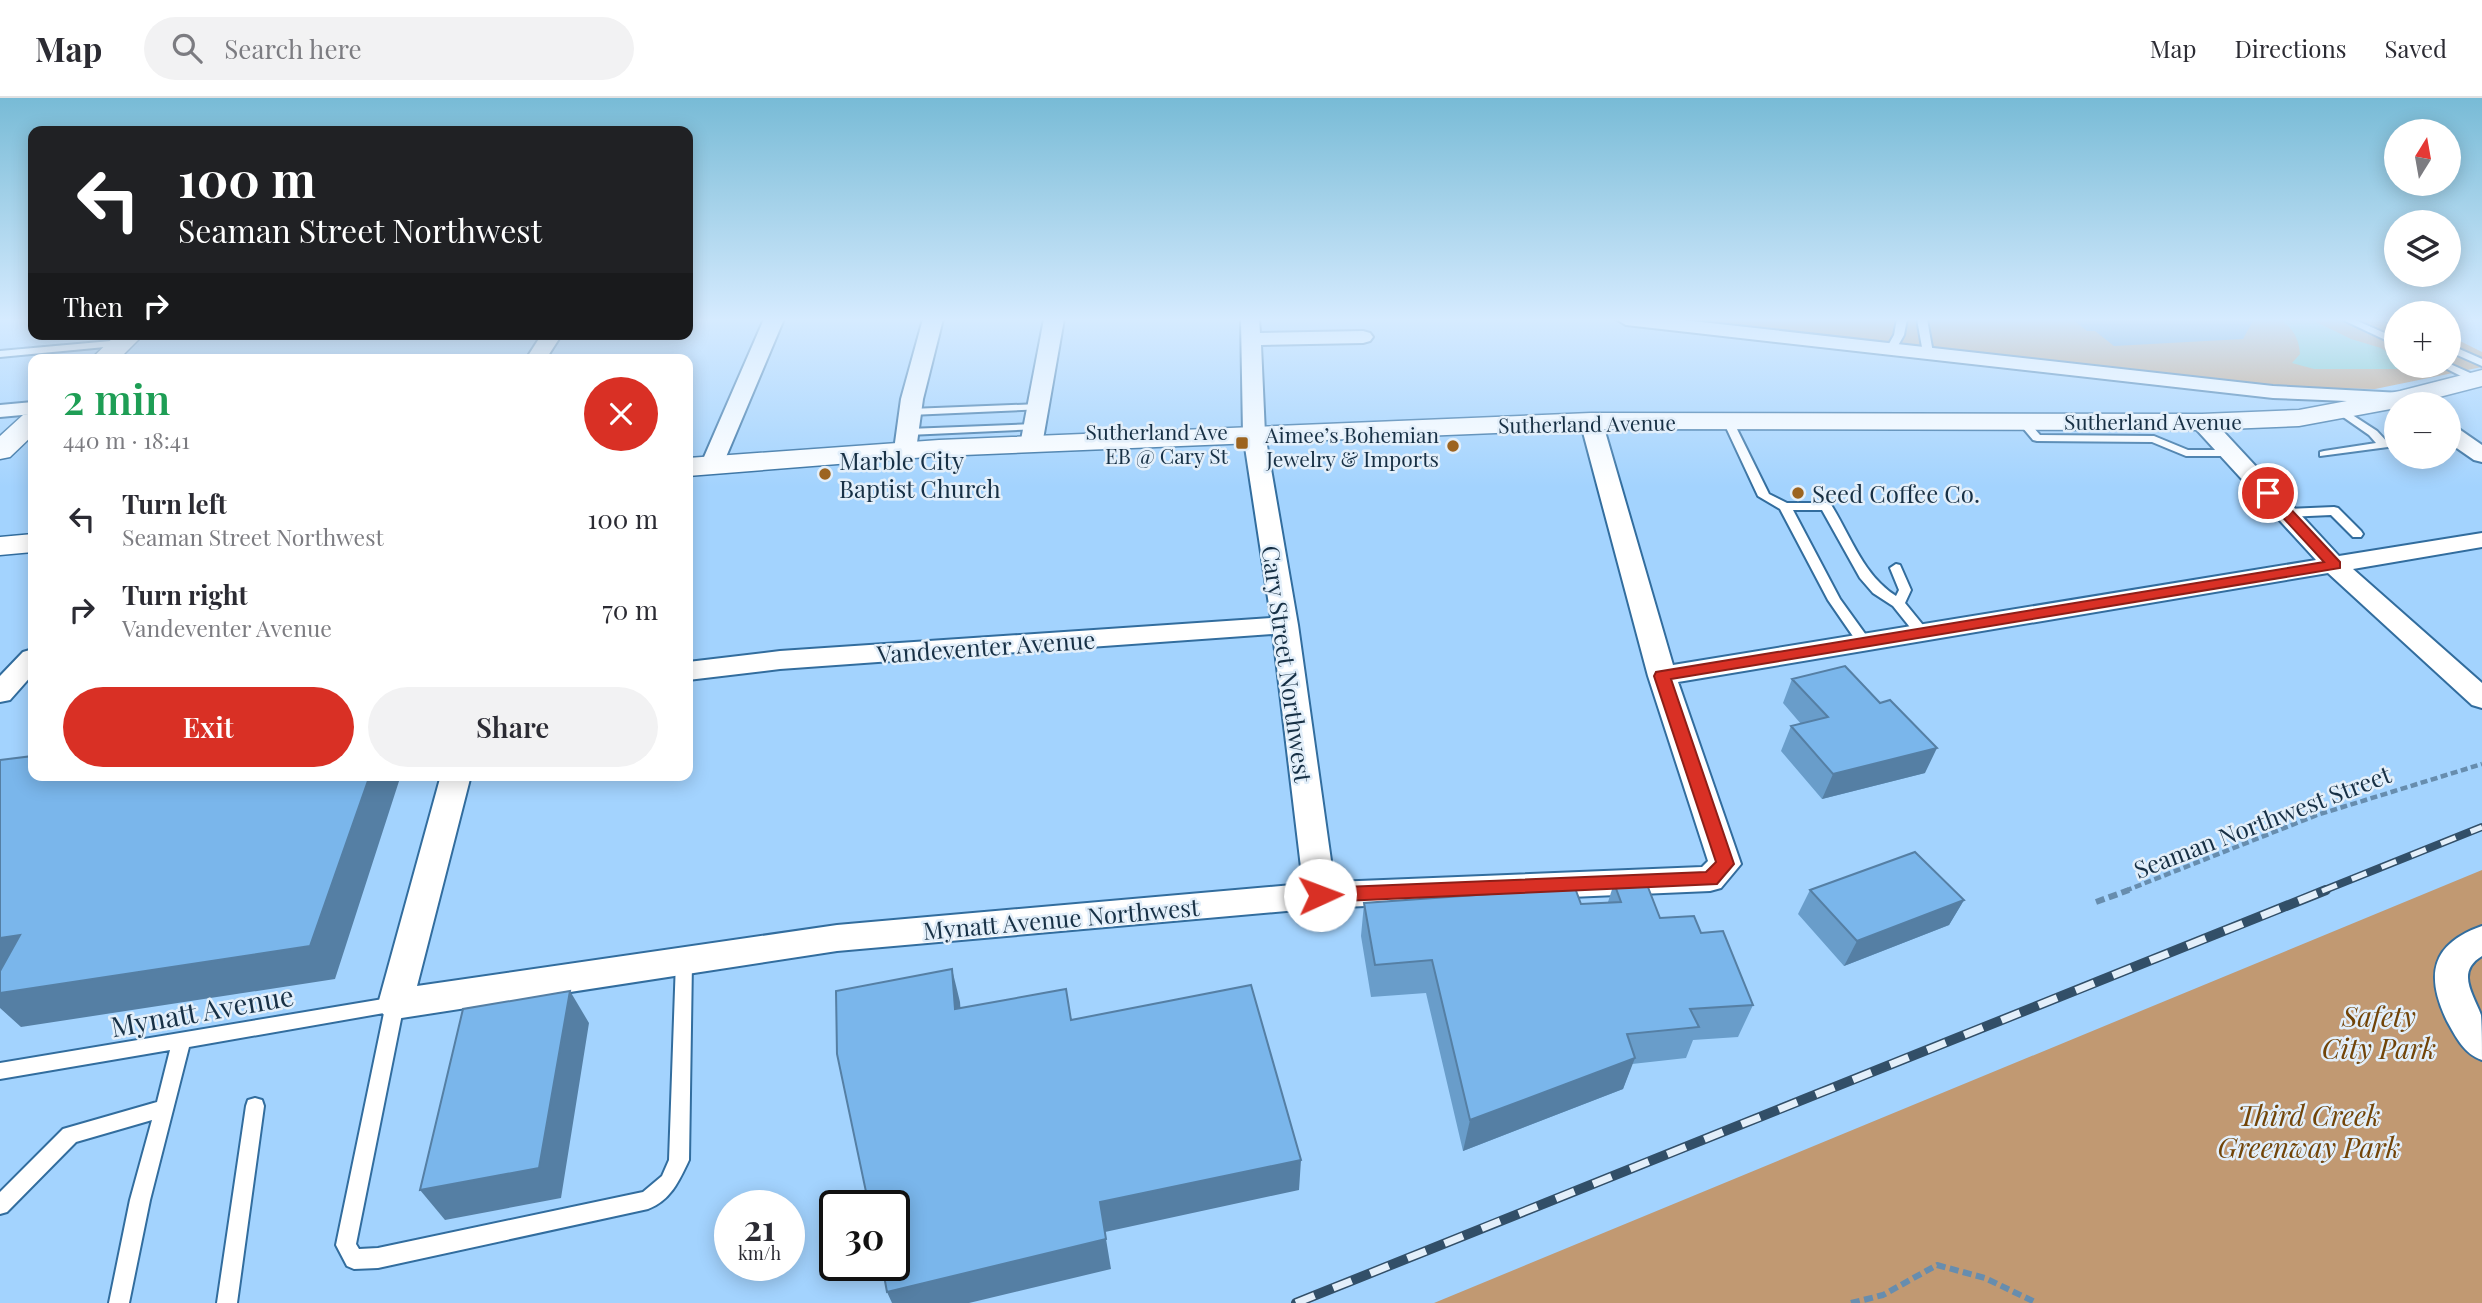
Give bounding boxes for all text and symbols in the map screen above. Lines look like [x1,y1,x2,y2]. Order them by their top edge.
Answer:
search box [144,17,634,80]
text: Map [35,26,102,70]
icon: search [168,29,206,67]
text: Search here [224,31,362,66]
text: Map [2150,32,2196,64]
text: Directions [2234,32,2347,64]
text: Saved [2385,32,2447,64]
north arrow [2384,119,2460,196]
map controls [2384,119,2461,469]
text: 100 m [178,145,316,210]
icon: left [63,154,154,245]
text: Seaman Street Northwest [178,208,542,251]
button: layers [2384,210,2461,287]
icon: right [137,287,175,325]
text: Then [63,289,123,324]
button: + [2384,301,2461,378]
text: 2 min [63,370,170,426]
button: close [584,377,658,451]
button: − [2384,392,2461,469]
street label: Sutherland Avenue [1498,407,1676,439]
street label: Sutherland Avenue [2064,407,2242,435]
place label: Sutherland Ave EB @ Cary St [1085,417,1229,469]
place label: Aimee’s Bohemian Jewelry & Imports [1264,420,1439,472]
text: 440 m · 18:41 [63,424,190,455]
marker: Sutherland Ave EB @ Cary St [1234,435,1250,451]
marker: Aimee’s Bohemian Jewelry & Imports [1445,438,1461,454]
place label: Marble City Baptist Church [839,444,1001,504]
pin [2238,463,2298,523]
marker: Marble City Baptist Church [817,466,833,482]
icon: arrive [2249,474,2287,512]
place label: Seed Coffee Co. [1812,477,1980,509]
marker: Seed Coffee Co. [1790,485,1806,501]
text: Turn left [122,486,227,521]
icon: left [63,500,101,538]
text: 100 m [588,501,658,536]
text: Seaman Street Northwest [122,521,384,552]
street label: Cary Street Northwest [1256,543,1321,785]
text: Turn right [122,577,248,612]
icon: right [63,591,101,629]
text: 70 m [602,592,658,627]
text: Vandeventer Avenue [122,612,332,643]
street label: Vandeventer Avenue [875,622,1096,670]
button: Exit [63,687,354,767]
button: Share [368,687,658,767]
street label: Seaman Northwest Street [2129,757,2396,885]
position arrow [1283,858,1357,932]
street label: Mynatt Avenue Northwest [921,890,1201,946]
street label: Mynatt Avenue [107,976,297,1044]
park label: Safety City Park [2322,997,2436,1066]
park label: Third Creek Greenway Park [2218,1096,2400,1165]
speed limit sign: 30 [819,1190,910,1281]
text: 21 [744,1203,775,1250]
text: km/h [738,1241,781,1265]

